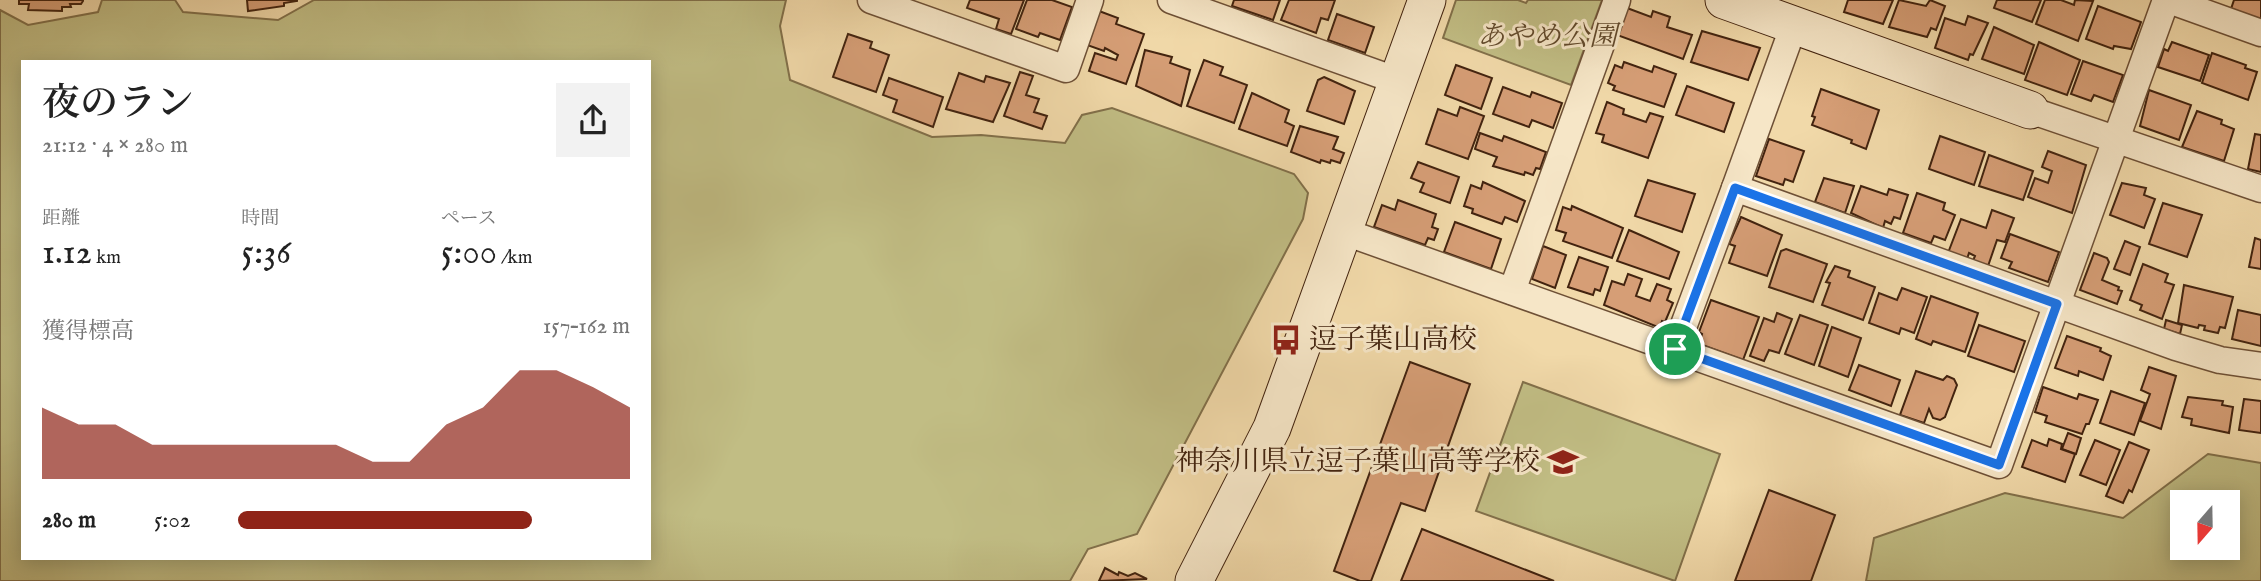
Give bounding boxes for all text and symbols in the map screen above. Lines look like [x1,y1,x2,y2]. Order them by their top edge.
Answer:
park label: あやめ公園 [1477,20,1621,55]
text: 夜のラン [42,81,194,129]
button: share [556,83,630,157]
text: 21:12 · 4 × 280 m [42,131,188,160]
text: 距離 [42,207,80,231]
text: 時間 [241,207,279,231]
text: ペース [441,207,497,231]
text: 1.12 [42,231,92,276]
text: 5:36 [241,231,291,276]
text: 5:00 [441,231,497,276]
text: km [92,246,121,270]
text: /km [497,246,532,270]
text: 157–162 m [543,312,630,341]
text: 獲得標高 [42,317,134,346]
pin [1645,319,1705,379]
bus stop icon: 逗子葉山高校 [1269,323,1303,357]
place label: 逗子葉山高校 [1309,323,1477,358]
icon: arrive [1656,330,1694,368]
place label: 神奈川県立逗子葉山高等学校 [1176,445,1540,480]
school or university icon: 神奈川県立逗子葉山高等学校 [1546,445,1580,479]
north arrow [2170,490,2240,560]
map controls [2170,490,2240,560]
text: 280 m [42,506,96,535]
text: 5:02 [154,506,191,535]

